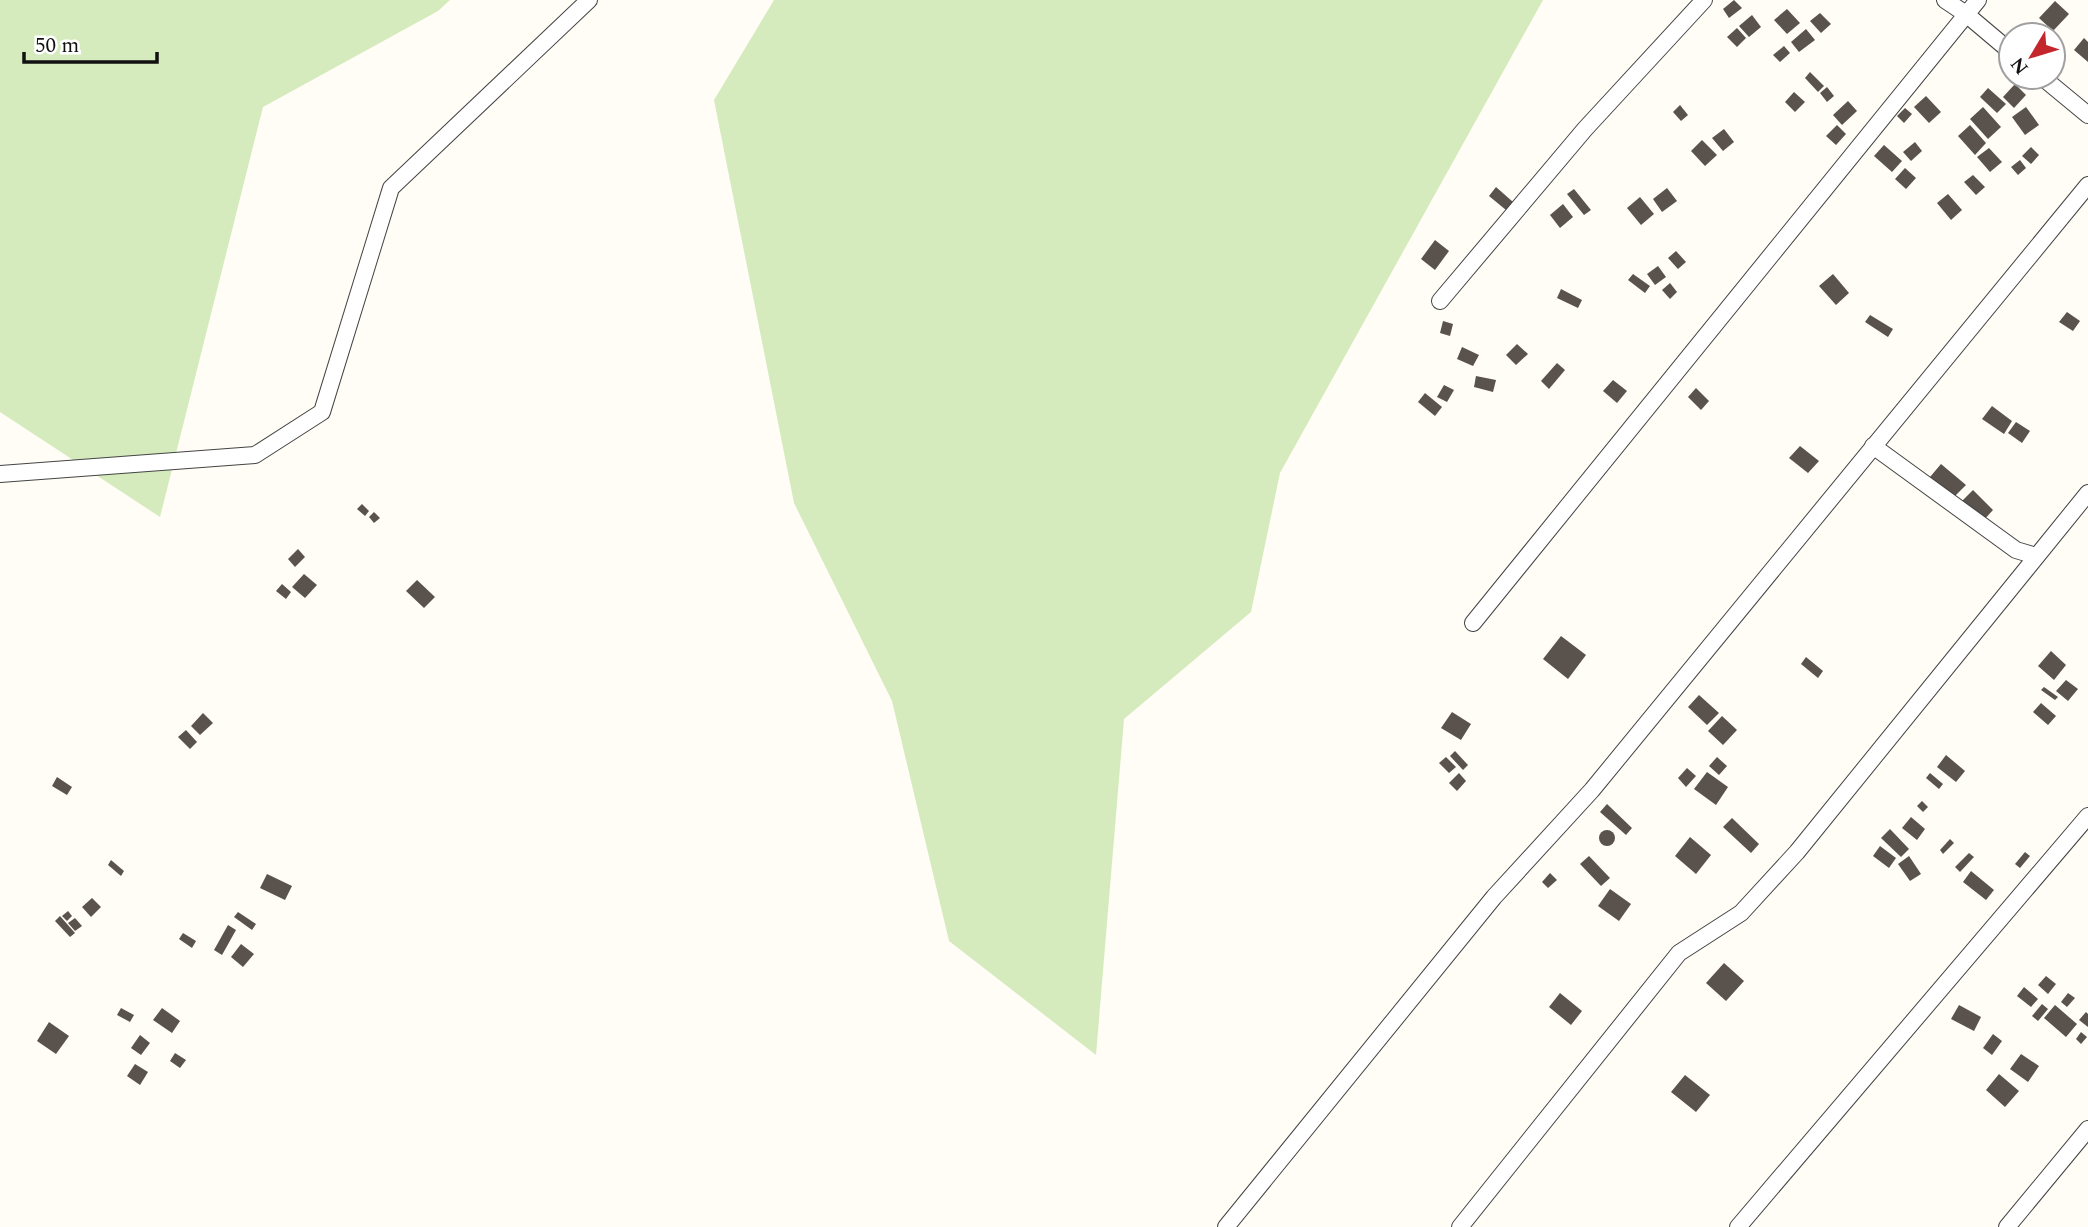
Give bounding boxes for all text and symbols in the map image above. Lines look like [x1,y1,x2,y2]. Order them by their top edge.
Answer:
scale bar [24,21,158,65]
north arrow [1997,21,2067,91]
text: 50 m [35,30,79,62]
text: N [2004,51,2036,81]

